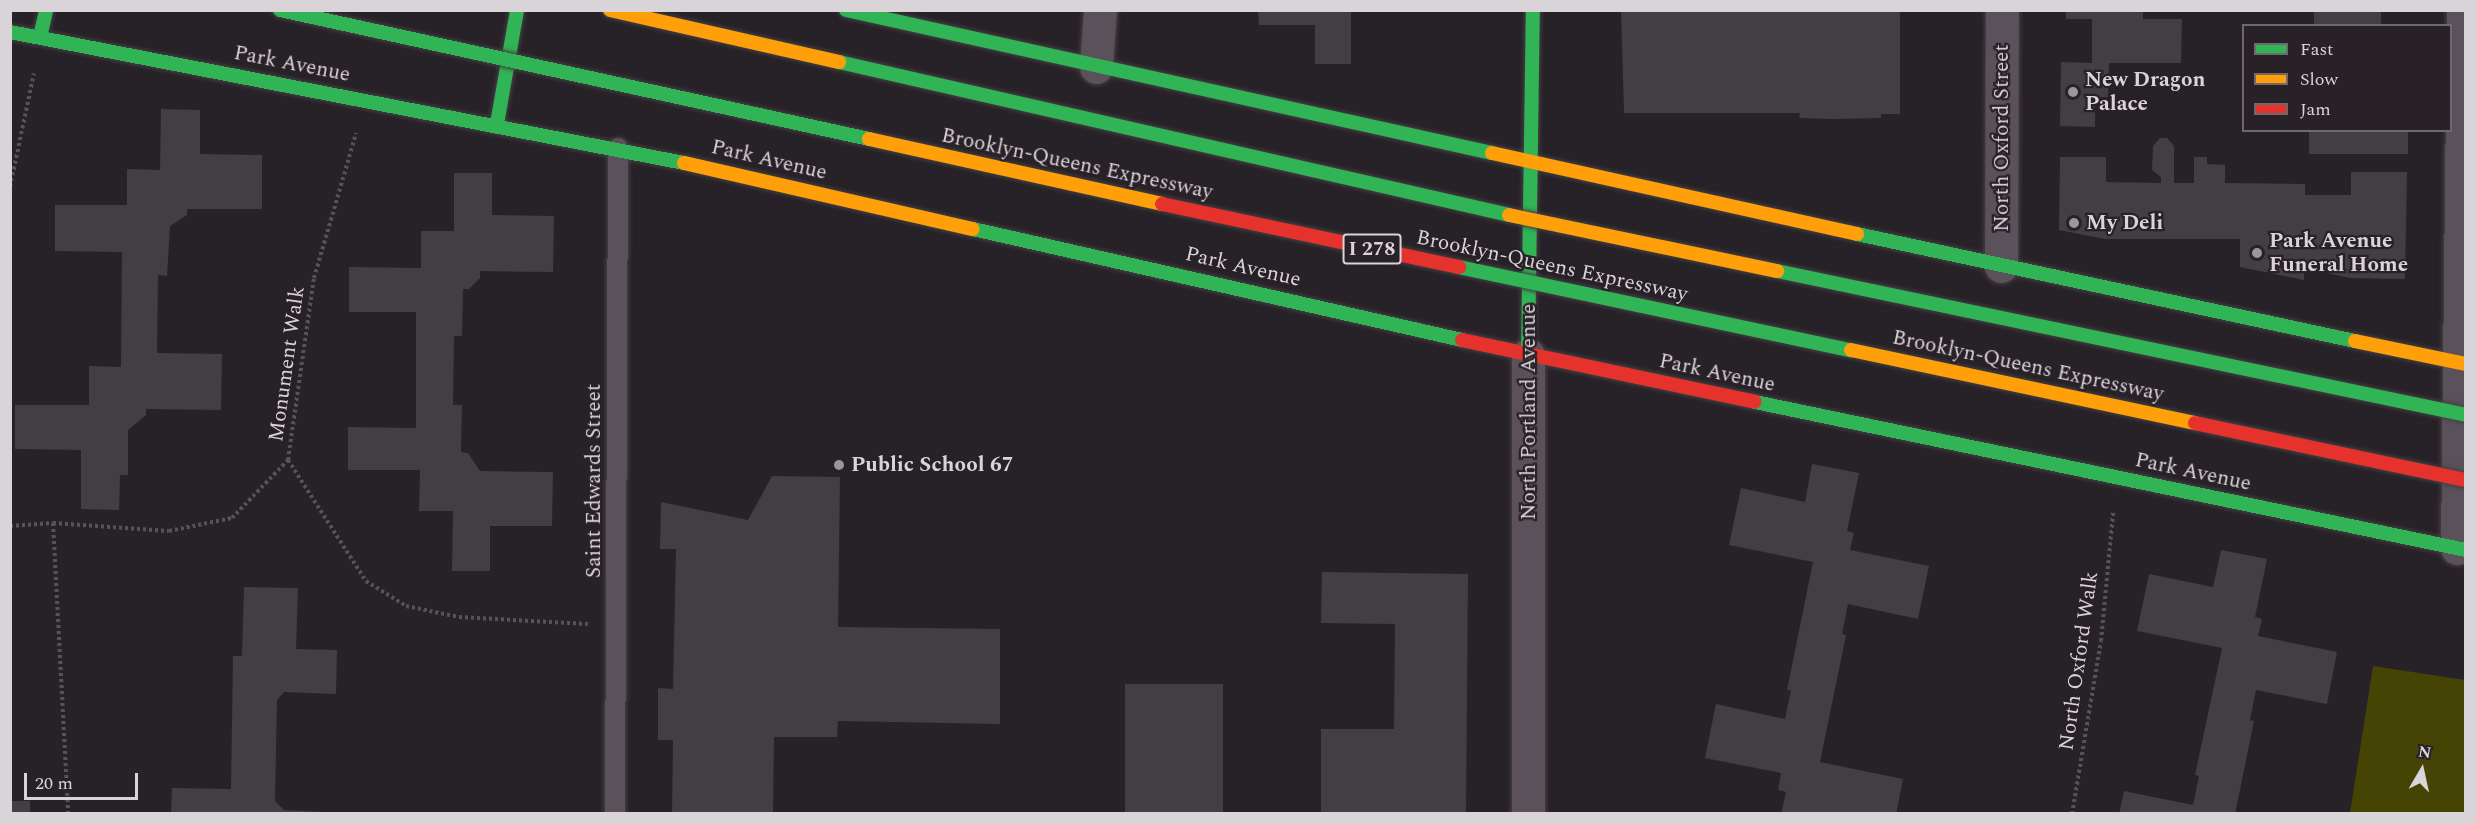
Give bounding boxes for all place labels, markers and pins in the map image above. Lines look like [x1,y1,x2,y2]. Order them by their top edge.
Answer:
place label: New Dragon Palace [2085,67,2205,117]
marker: New Dragon Palace [2066,85,2080,99]
place label: My Deli [2086,210,2163,236]
marker: My Deli [2067,216,2081,230]
place label: Park Avenue Funeral Home [2269,228,2408,278]
marker: Park Avenue Funeral Home [2250,246,2264,260]
place label: Public School 67 [851,452,1013,478]
marker: Public School 67 [832,458,846,472]

